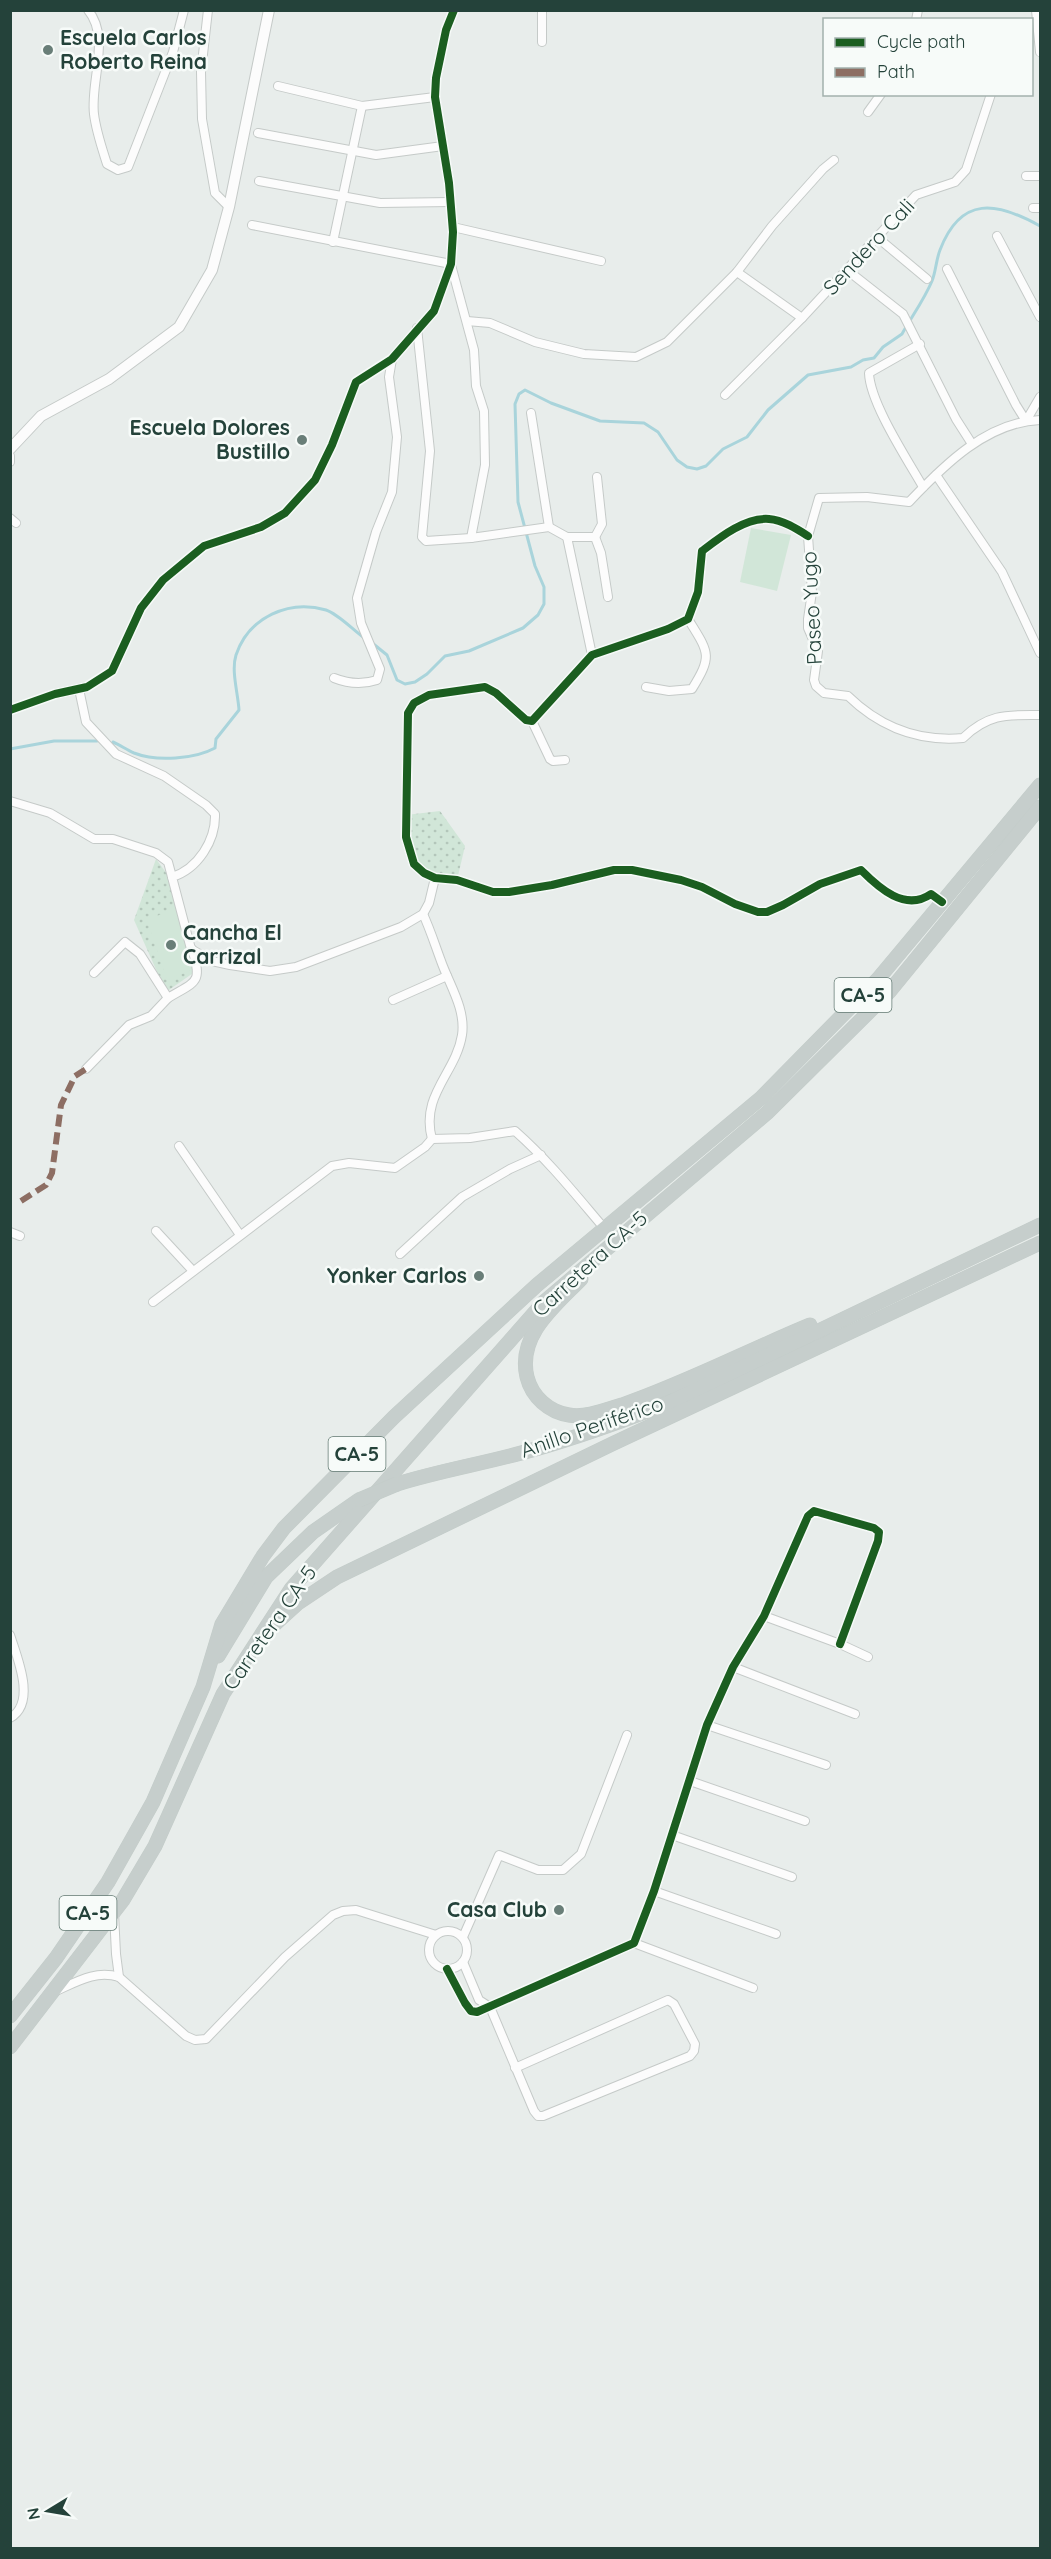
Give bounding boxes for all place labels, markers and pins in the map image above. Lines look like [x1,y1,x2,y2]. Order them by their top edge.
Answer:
place label: Escuela Carlos Roberto Reina [60,24,207,74]
marker: Escuela Carlos Roberto Reina [41,43,55,57]
place label: Escuela Dolores Bustillo [129,414,290,464]
marker: Escuela Dolores Bustillo [295,433,309,447]
place label: Cancha El Carrizal [183,919,282,969]
marker: Cancha El Carrizal [164,938,178,952]
place label: Yonker Carlos [327,1262,467,1288]
marker: Yonker Carlos [472,1269,486,1283]
place label: Casa Club [447,1896,547,1922]
marker: Casa Club [552,1903,566,1917]

